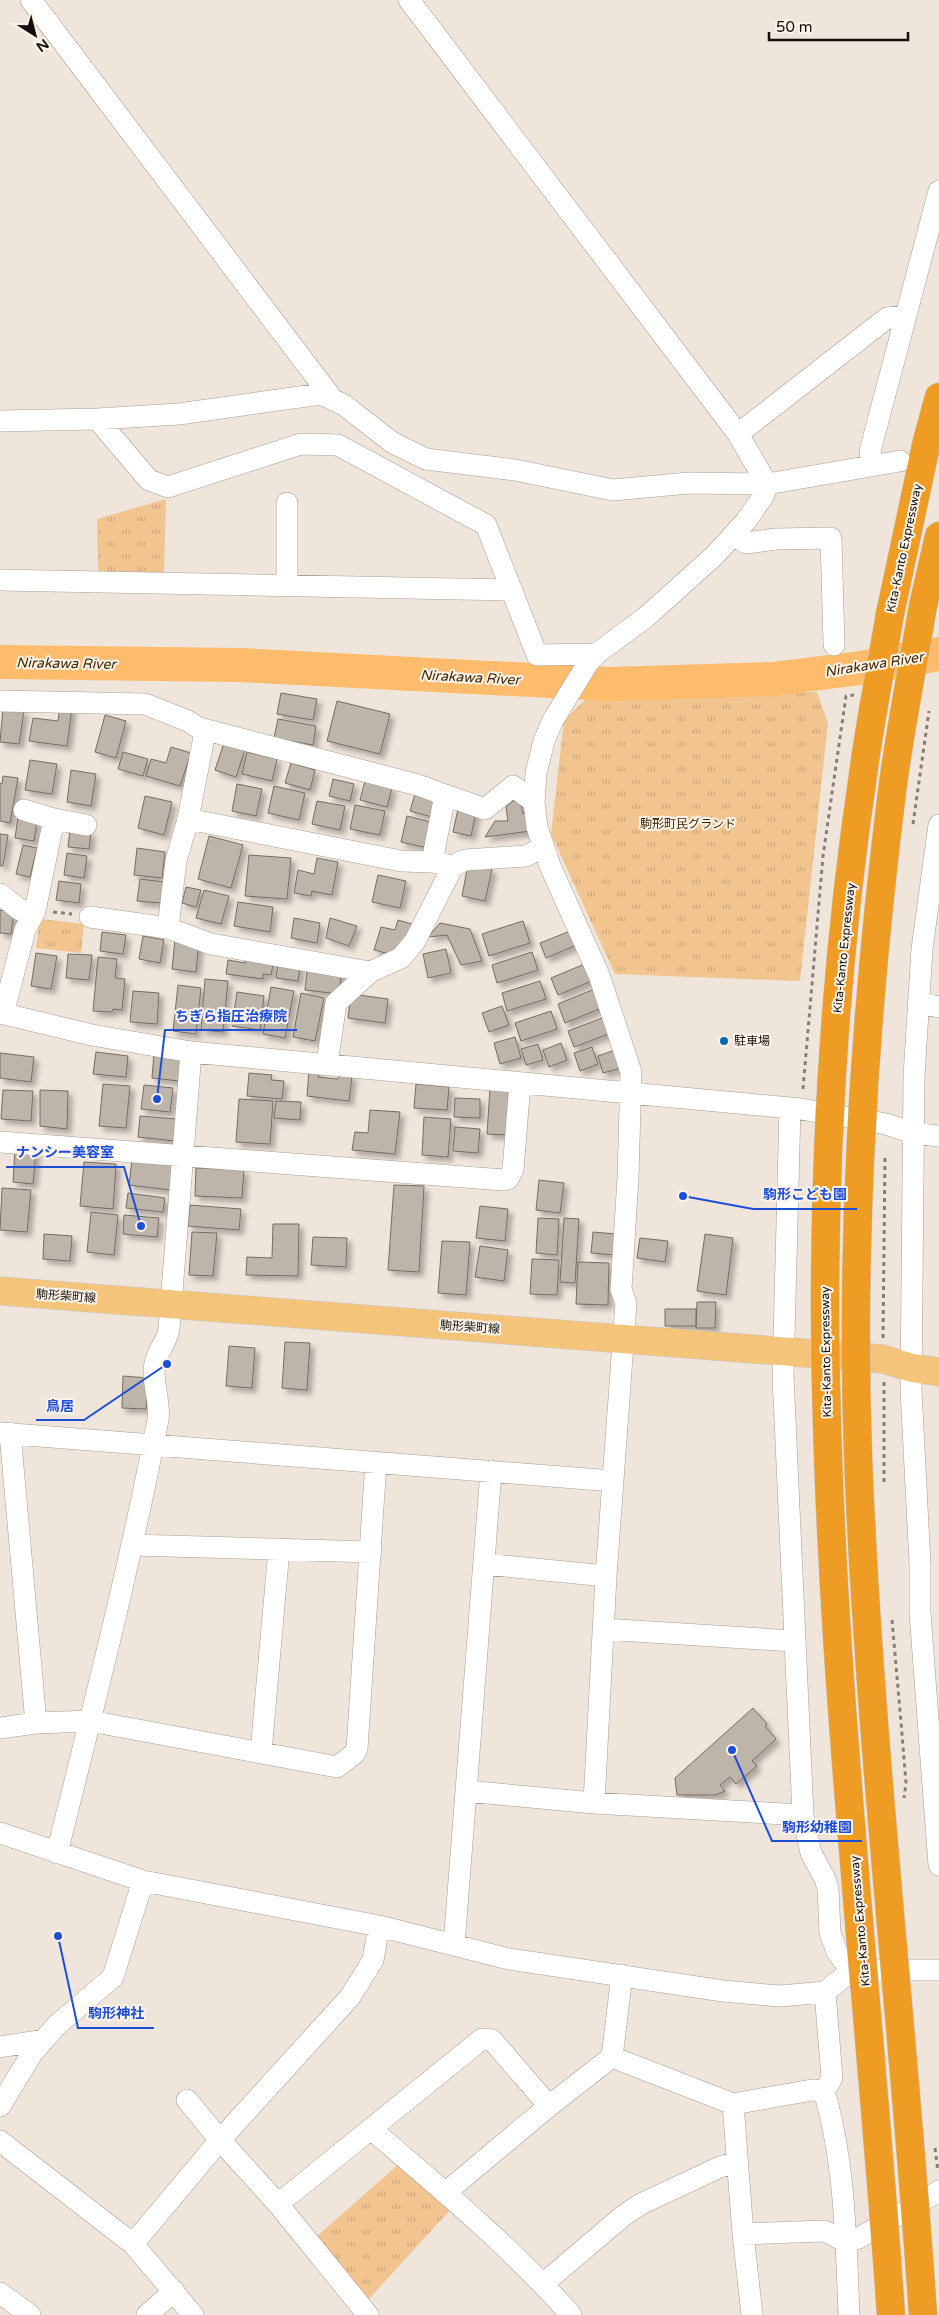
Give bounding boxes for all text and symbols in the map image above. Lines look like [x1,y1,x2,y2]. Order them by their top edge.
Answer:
north arrow [10,10,60,60]
scale bar [769,10,908,42]
text: 50 m [776,18,813,36]
text: N [33,35,52,55]
street label: Kita-Kanto Expressway [884,482,925,614]
water label: Nirakawa River [824,648,926,681]
water label: Nirakawa River [16,654,118,673]
water label: Nirakawa River [420,666,522,689]
park label: 駒形町民グランド [640,817,736,831]
street label: Kita-Kanto Expressway [830,882,858,1014]
callout: ちぎら指圧治療院 [165,1001,297,1030]
text: ちぎら指圧治療院 [175,1008,287,1025]
place label: 駐車場 [734,1034,770,1048]
marker: 駐車場 [718,1035,730,1047]
callout: ナンシー美容室 [6,1138,124,1167]
text: ナンシー美容室 [16,1144,114,1161]
callout: 駒形こども園 [753,1180,857,1209]
text: 駒形こども園 [763,1186,847,1203]
street label: Kita-Kanto Expressway [818,1286,834,1418]
street label: 駒形柴町線 [36,1287,96,1305]
street label: 駒形柴町線 [440,1318,500,1336]
callout: 鳥居 [36,1391,84,1420]
text: 鳥居 [46,1398,74,1415]
callout: 駒形幼稚園 [772,1812,862,1841]
text: 駒形幼稚園 [782,1819,852,1836]
street label: Kita-Kanto Expressway [847,1855,873,1987]
callout: 駒形神社 [78,1999,154,2028]
text: 駒形神社 [88,2005,144,2022]

